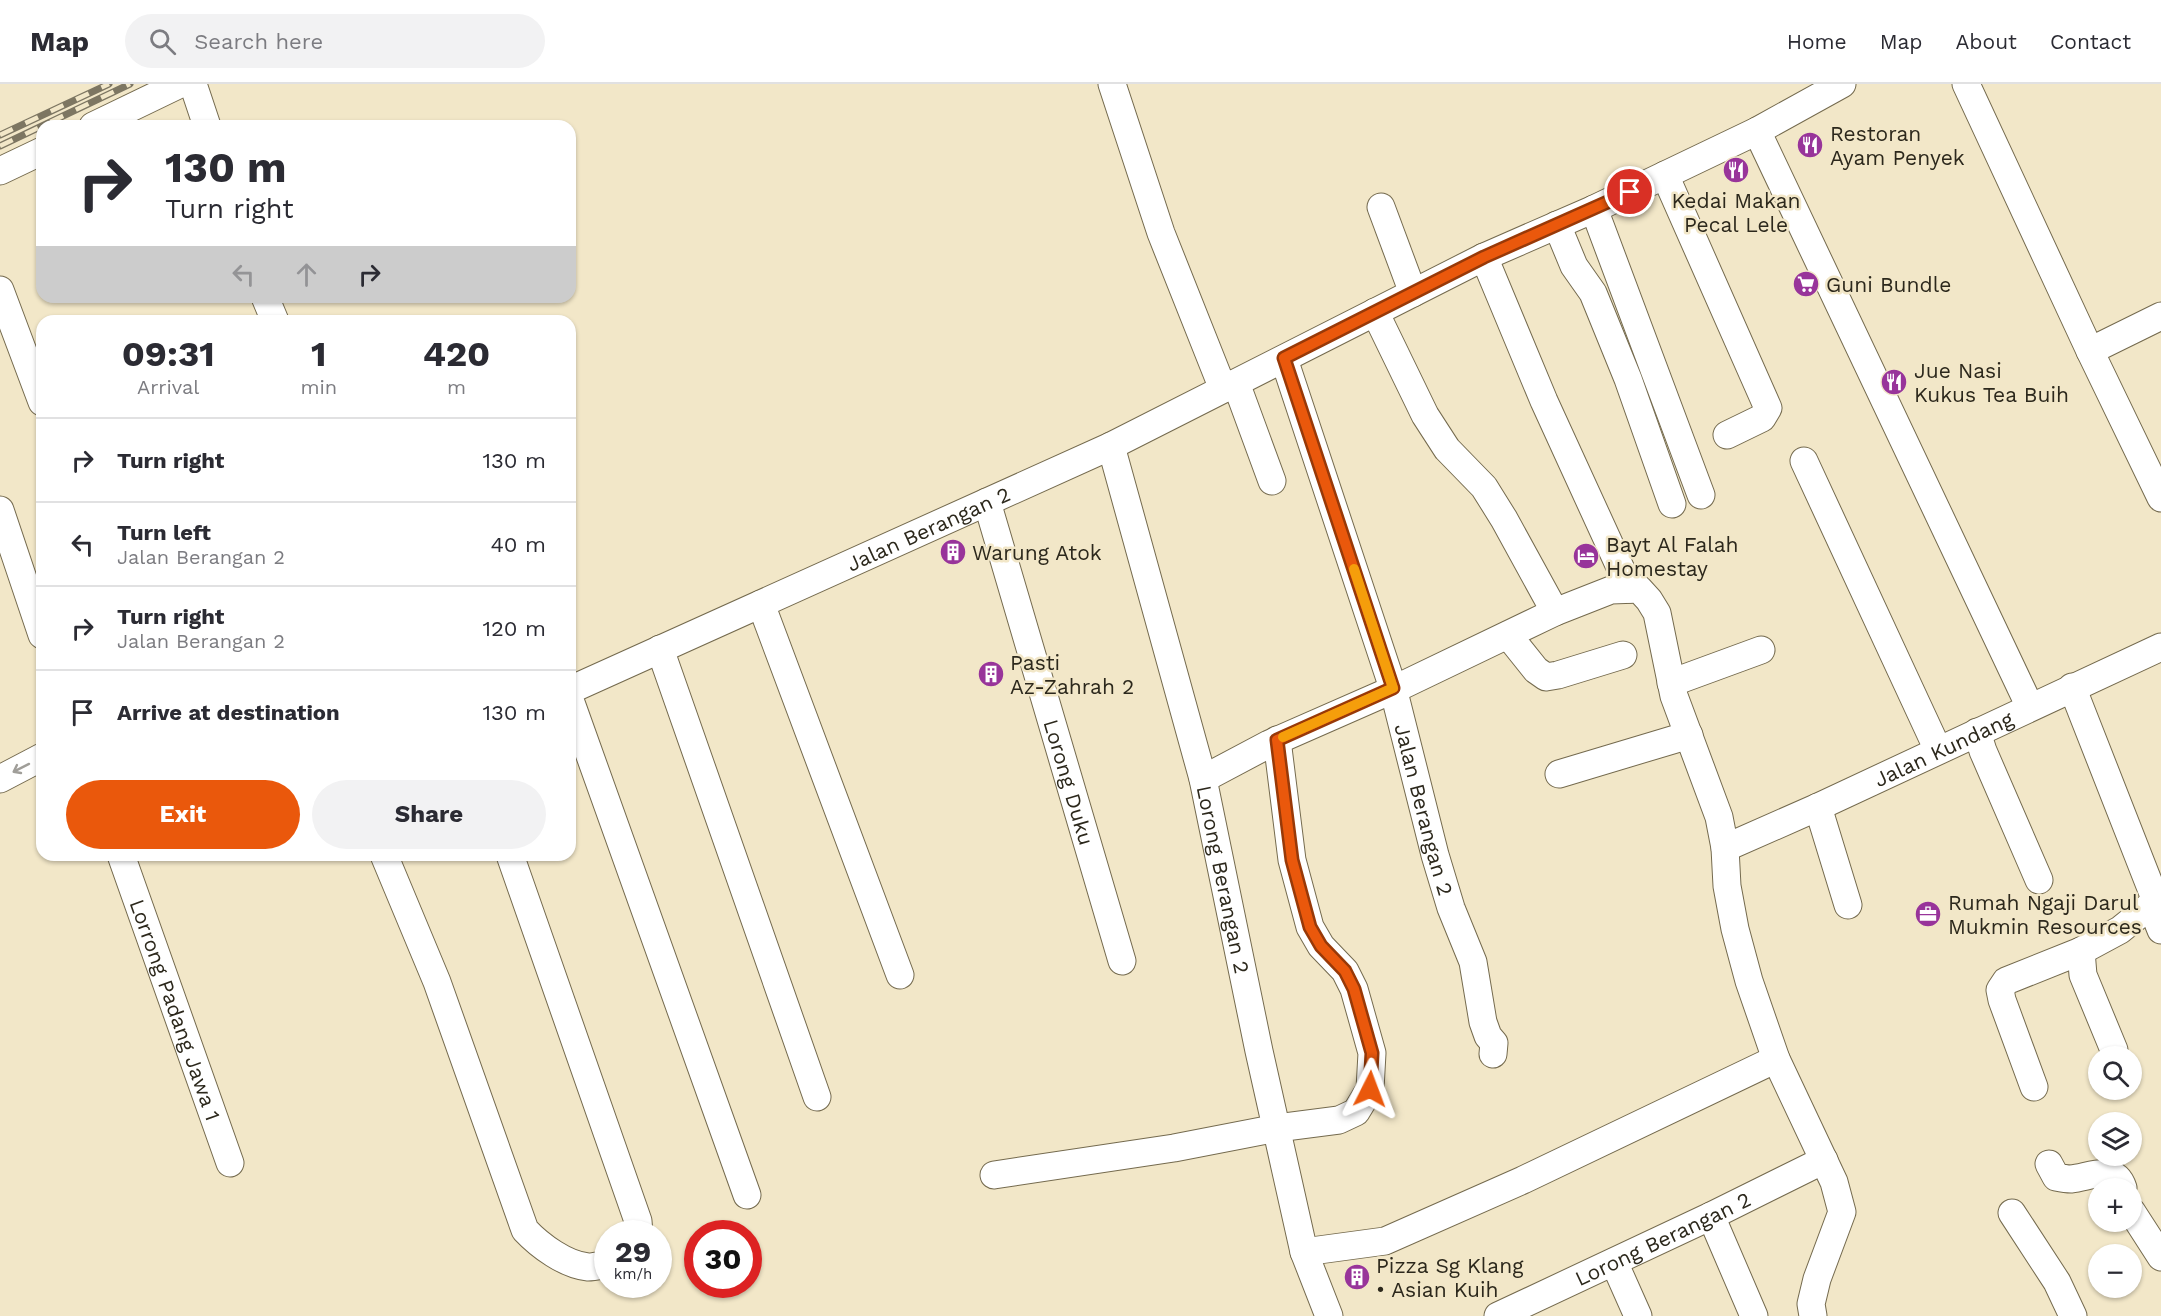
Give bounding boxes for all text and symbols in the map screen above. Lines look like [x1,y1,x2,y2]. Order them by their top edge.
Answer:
search box [125,14,545,68]
text: Map [30,25,89,58]
icon: search [146,25,179,58]
text: Search here [194,29,323,54]
text: Home [1787,29,1847,54]
text: Map [1880,29,1923,54]
text: About [1956,29,2017,54]
text: Contact [2050,29,2131,54]
place label: Restoran Ayam Penyek [1830,121,1965,170]
restaurant icon: Restoran Ayam Penyek [1795,130,1825,160]
text: 130 m [165,143,287,192]
icon: right [66,144,144,222]
restaurant icon: Kedai Makan Pecal Lele [1721,155,1751,185]
pin [1604,166,1655,217]
icon: arrive [1613,175,1646,208]
place label: Kedai Makan Pecal Lele [1671,188,1801,237]
text: Turn right [165,193,294,225]
icon: left [227,258,260,291]
icon: ahead [290,258,323,291]
icon: right [353,258,386,291]
supermarket icon: Guni Bundle [1791,269,1821,299]
place label: Guni Bundle [1826,272,1951,297]
text: 09:31 [122,333,215,375]
text: 1 [311,333,327,375]
text: 420 [423,333,490,375]
place label: Jue Nasi Kukus Tea Buih [1914,358,2069,407]
restaurant icon: Jue Nasi Kukus Tea Buih [1879,367,1909,397]
text: Arrival [137,375,199,399]
text: min [300,375,337,399]
text: m [447,375,466,399]
icon: right [66,444,99,477]
text: Turn right [117,448,224,473]
text: 130 m [482,448,546,473]
street label: Jalan Berangan 2 [843,481,1014,576]
text: Turn left [117,520,211,545]
icon: left [66,528,99,561]
text: 40 m [490,532,546,557]
place label: Bayt Al Falah Homestay [1606,532,1739,581]
building icon: Warung Atok [938,537,968,567]
place label: Warung Atok [972,540,1102,565]
hotel icon: Bayt Al Falah Homestay [1571,541,1601,571]
text: Jalan Berangan 2 [117,545,285,569]
text: Turn right [117,604,224,629]
icon: right [66,612,99,645]
text: 120 m [482,616,546,641]
text: Jalan Berangan 2 [117,629,285,653]
place label: Pasti Az-Zahrah 2 [1010,650,1134,699]
building icon: Pasti Az-Zahrah 2 [976,659,1006,689]
icon: arrive [66,696,99,729]
text: Arrive at destination [117,700,340,725]
text: 130 m [482,700,546,725]
street label: Jalan Kundang [1870,705,2018,792]
street label: Lorong Duku [1039,716,1100,848]
street label: Jalan Berangan 2 [1390,721,1459,898]
one-way arrow [13,762,30,774]
button: Exit [66,780,300,849]
button: Share [312,780,546,849]
street label: Lorong Berangan 2 [1192,783,1255,976]
place label: Rumah Ngaji Darul Mukmin Resources [1948,890,2142,939]
street label: Lorrong Padang Jawa 1 [125,896,226,1124]
office icon: Rumah Ngaji Darul Mukmin Resources [1913,899,1943,929]
map controls [2088,1046,2142,1298]
button: search [2088,1046,2142,1100]
position arrow [1338,1057,1402,1121]
button: layers [2088,1112,2142,1166]
button: + [2088,1178,2142,1232]
street label: Lorong Berangan 2 [1571,1186,1755,1291]
speed limit sign: 30 [684,1220,762,1298]
text: 29 [615,1234,651,1269]
button: − [2088,1244,2142,1298]
place label: Pizza Sg Klang • Asian Kuih [1376,1253,1524,1302]
building icon: Pizza Sg Klang • Asian Kuih [1342,1262,1372,1292]
text: km/h [614,1265,652,1283]

